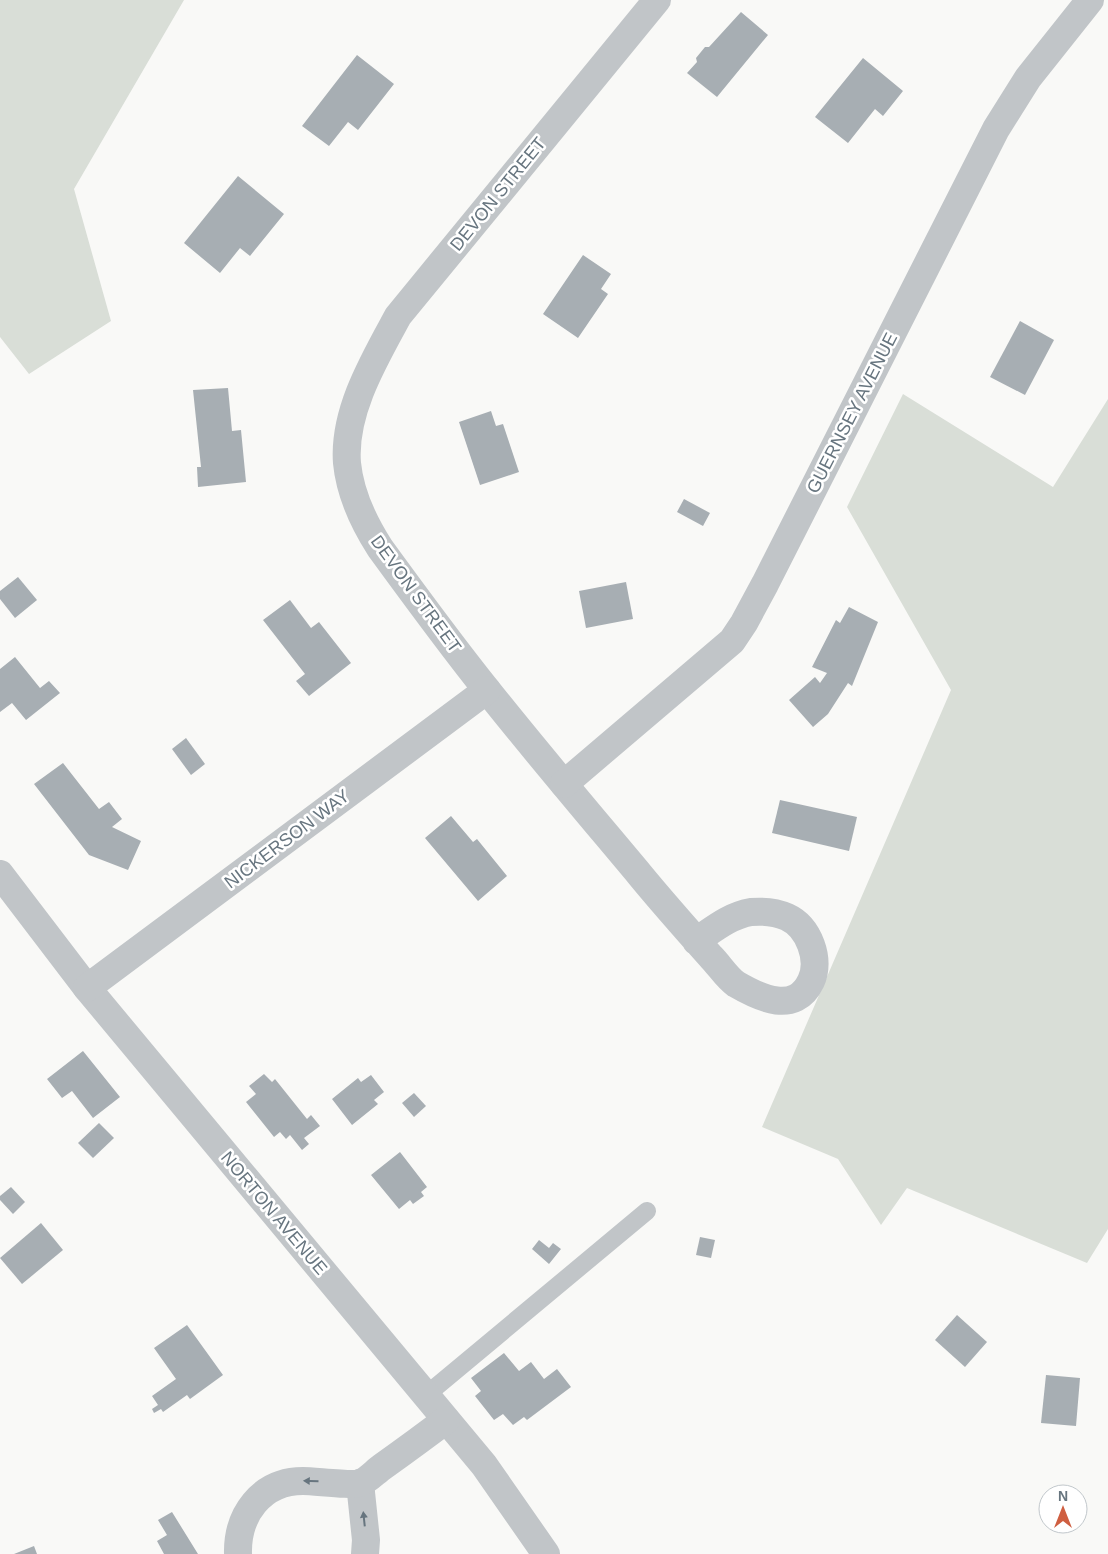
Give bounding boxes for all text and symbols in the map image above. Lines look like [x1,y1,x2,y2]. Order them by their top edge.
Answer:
street label: DEVON STREET [446,133,550,255]
street label: GUERNSEY AVENUE [803,329,901,497]
street label: DEVON STREET [367,531,465,657]
street label: NICKERSON WAY [221,786,353,892]
street label: NORTON AVENUE [217,1148,331,1278]
one-way arrow [303,1477,319,1485]
north arrow [1038,1484,1088,1534]
text: N [1058,1488,1068,1504]
one-way arrow [360,1510,368,1526]

